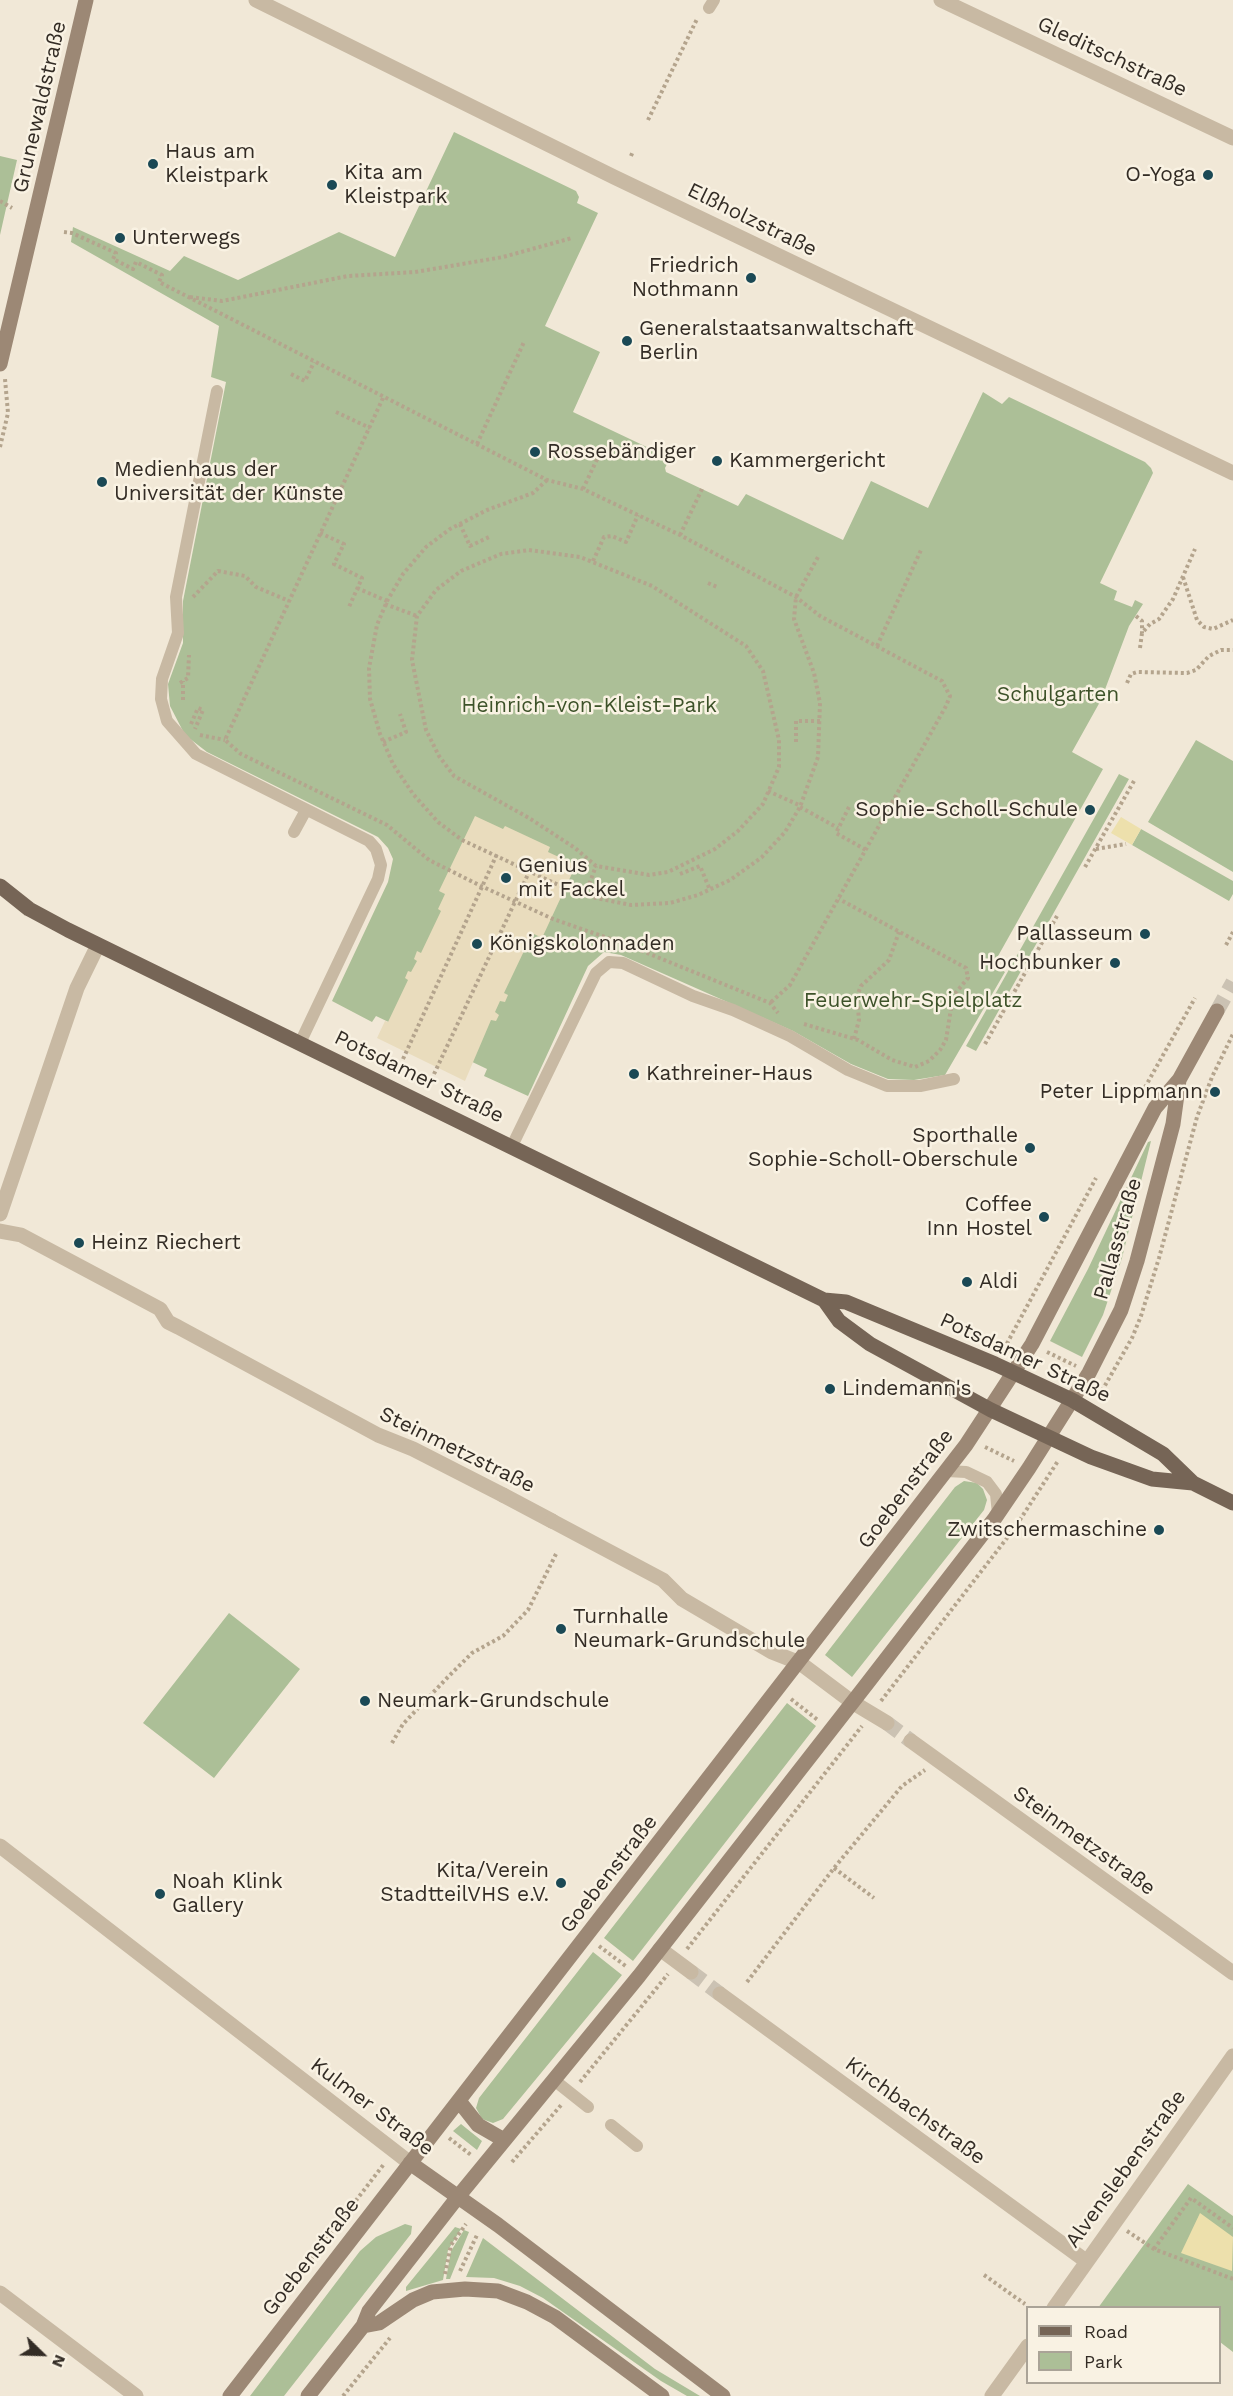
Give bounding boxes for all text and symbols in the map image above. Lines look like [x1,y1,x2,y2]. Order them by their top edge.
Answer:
street label: Gleditschstraße [1033,11,1191,103]
street label: Grunewaldstraße [8,19,72,195]
place label: Haus am Kleistpark [165,139,268,189]
marker: Haus am Kleistpark [146,157,160,171]
place label: Kita am Kleistpark [344,160,447,210]
place label: O-Yoga [1125,162,1196,188]
marker: O-Yoga [1201,168,1215,182]
marker: Kita am Kleistpark [325,178,339,192]
street label: Elßholzstraße [683,178,821,262]
place label: Unterwegs [132,225,241,251]
marker: Unterwegs [113,231,127,245]
place label: Friedrich Nothmann [632,253,739,303]
marker: Friedrich Nothmann [744,271,758,285]
place label: Generalstaatsanwaltschaft Berlin [639,316,913,366]
marker: Generalstaatsanwaltschaft Berlin [620,334,634,348]
place label: Rossebändiger [547,439,696,465]
marker: Rossebändiger [528,445,542,459]
place label: Kammergericht [729,448,885,474]
marker: Kammergericht [710,454,724,468]
place label: Medienhaus der Universität der Künste [114,457,344,507]
marker: Medienhaus der Universität der Künste [95,475,109,489]
park label: Schulgarten [997,682,1119,708]
park label: Heinrich-von-Kleist-Park [461,693,717,719]
place label: Sophie-Scholl-Schule [855,797,1078,823]
marker: Sophie-Scholl-Schule [1083,803,1097,817]
place label: Genius mit Fackel [518,853,625,903]
marker: Genius mit Fackel [499,871,513,885]
place label: Pallasseum [1016,921,1133,947]
marker: Pallasseum [1138,927,1152,941]
place label: Königskolonnaden [489,931,675,957]
marker: Königskolonnaden [470,937,484,951]
place label: Hochbunker [979,950,1103,976]
marker: Hochbunker [1108,956,1122,970]
park label: Feuerwehr-Spielplatz [804,988,1022,1014]
street label: Potsdamer Straße [330,1025,508,1129]
place label: Kathreiner-Haus [646,1061,813,1087]
marker: Kathreiner-Haus [627,1067,641,1081]
place label: Peter Lippmann [1040,1079,1203,1105]
marker: Peter Lippmann [1208,1085,1222,1099]
place label: Sporthalle Sophie-Scholl-Oberschule [748,1123,1018,1173]
marker: Sporthalle Sophie-Scholl-Oberschule [1023,1141,1037,1155]
street label: Pallasstraße [1089,1175,1147,1303]
place label: Coffee Inn Hostel [926,1192,1032,1242]
marker: Coffee Inn Hostel [1037,1210,1051,1224]
place label: Heinz Riechert [91,1230,240,1256]
marker: Heinz Riechert [72,1236,86,1250]
place label: Aldi [979,1269,1018,1295]
marker: Aldi [960,1275,974,1289]
street label: Potsdamer Straße [936,1307,1114,1409]
place label: Lindemann's [842,1376,972,1402]
marker: Lindemann's [823,1382,837,1396]
street label: Steinmetzstraße [375,1401,539,1499]
street label: Goebenstraße [853,1424,959,1554]
place label: Zwitschermaschine [947,1517,1147,1543]
marker: Zwitschermaschine [1152,1523,1166,1537]
place label: Turnhalle Neumark-Grundschule [573,1604,805,1654]
marker: Turnhalle Neumark-Grundschule [554,1622,568,1636]
place label: Neumark-Grundschule [377,1688,609,1714]
marker: Neumark-Grundschule [358,1694,372,1708]
street label: Steinmetzstraße [1008,1781,1160,1901]
street label: Goebenstraße [555,1810,663,1938]
place label: Kita/Verein StadtteilVHS e.V. [380,1858,549,1908]
place label: Noah Klink Gallery [172,1869,283,1919]
marker: Kita/Verein StadtteilVHS e.V. [554,1876,568,1890]
marker: Noah Klink Gallery [153,1887,167,1901]
street label: Kulmer Straße [305,2052,439,2162]
street label: Kirchbachstraße [840,2052,990,2170]
street label: Alvenslebenstraße [1060,2085,1192,2253]
street label: Goebenstraße [257,2193,365,2321]
legend [1026,2306,1221,2384]
text: Road [1084,2321,1128,2342]
north arrow [12,2324,72,2384]
text: Park [1084,2351,1123,2372]
text: N [48,2352,70,2370]

